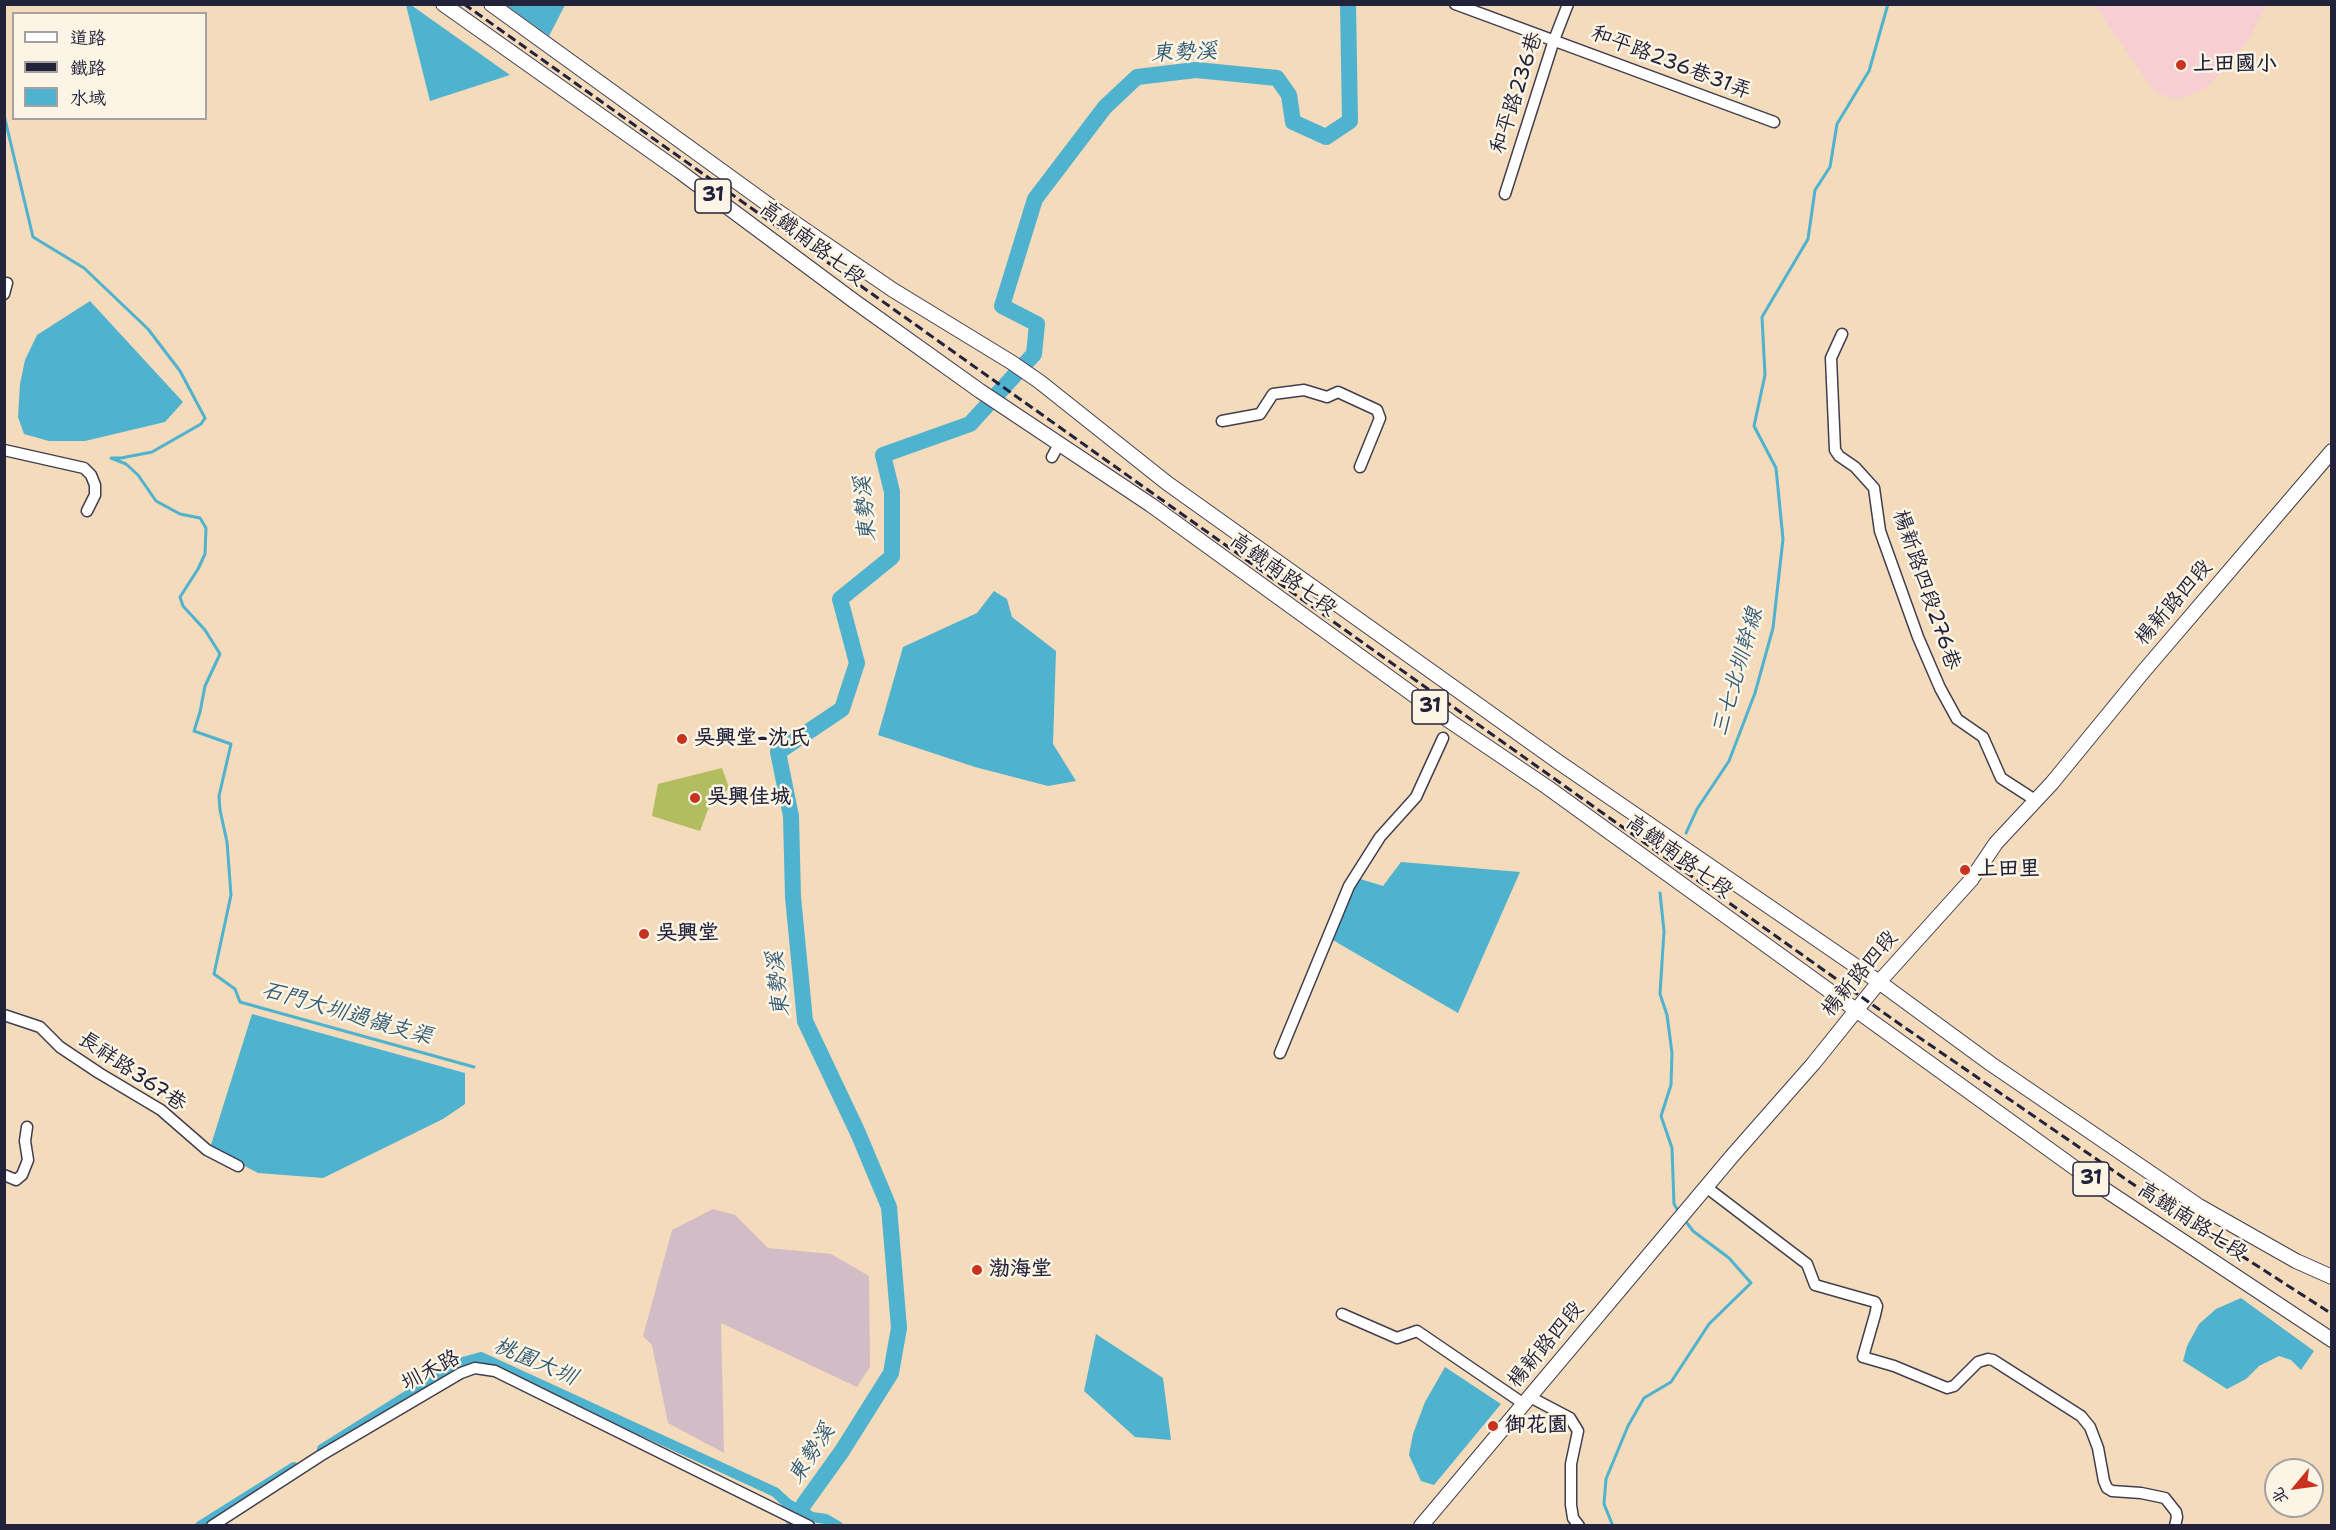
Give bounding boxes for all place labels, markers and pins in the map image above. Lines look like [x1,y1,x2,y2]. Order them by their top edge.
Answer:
place label: 上田國小 [2193,52,2277,78]
marker: 上田國小 [2174,58,2188,72]
place label: 吳興堂-沈氏 [694,726,810,752]
marker: 吳興堂-沈氏 [675,732,689,746]
place label: 吳興佳城 [707,785,791,811]
marker: 吳興佳城 [688,791,702,805]
place label: 上田里 [1977,857,2040,883]
marker: 上田里 [1958,863,1972,877]
place label: 吳興堂 [656,921,719,947]
marker: 吳興堂 [637,927,651,941]
place label: 渤海堂 [989,1257,1052,1283]
marker: 渤海堂 [970,1263,984,1277]
place label: 御花園 [1505,1413,1568,1439]
marker: 御花園 [1486,1419,1500,1433]

